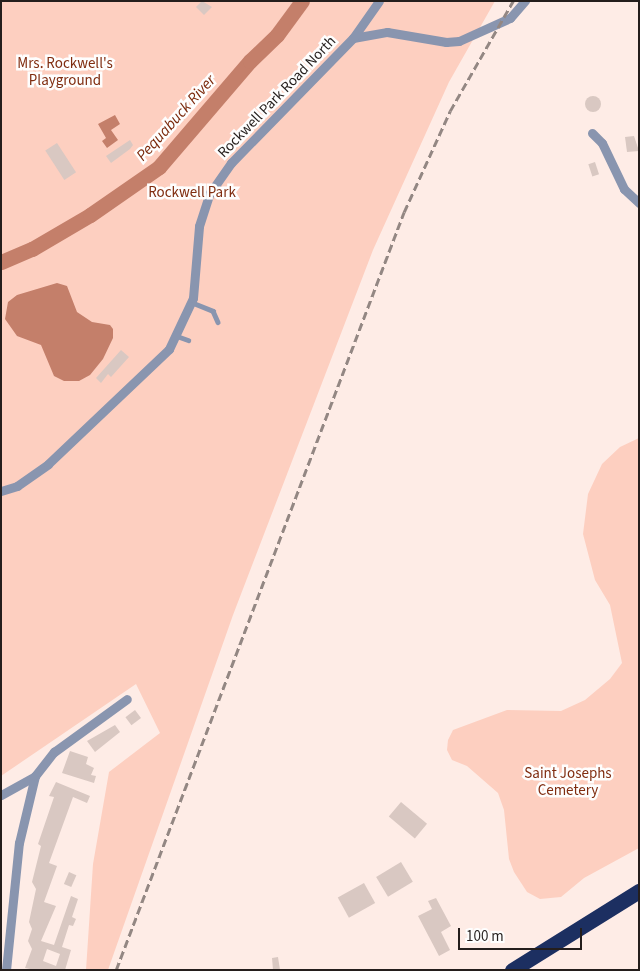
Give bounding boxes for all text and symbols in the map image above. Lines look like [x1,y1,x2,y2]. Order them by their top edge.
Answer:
street label: Rockwell Park Road North [214,32,340,162]
park label: Mrs. Rockwell's Playground [17,54,113,89]
water label: Pequabuck River [132,71,220,165]
park label: Rockwell Park [148,184,236,202]
park label: Saint Josephs Cemetery [524,764,612,799]
scale bar [460,918,584,950]
text: 100 m [466,926,504,947]

